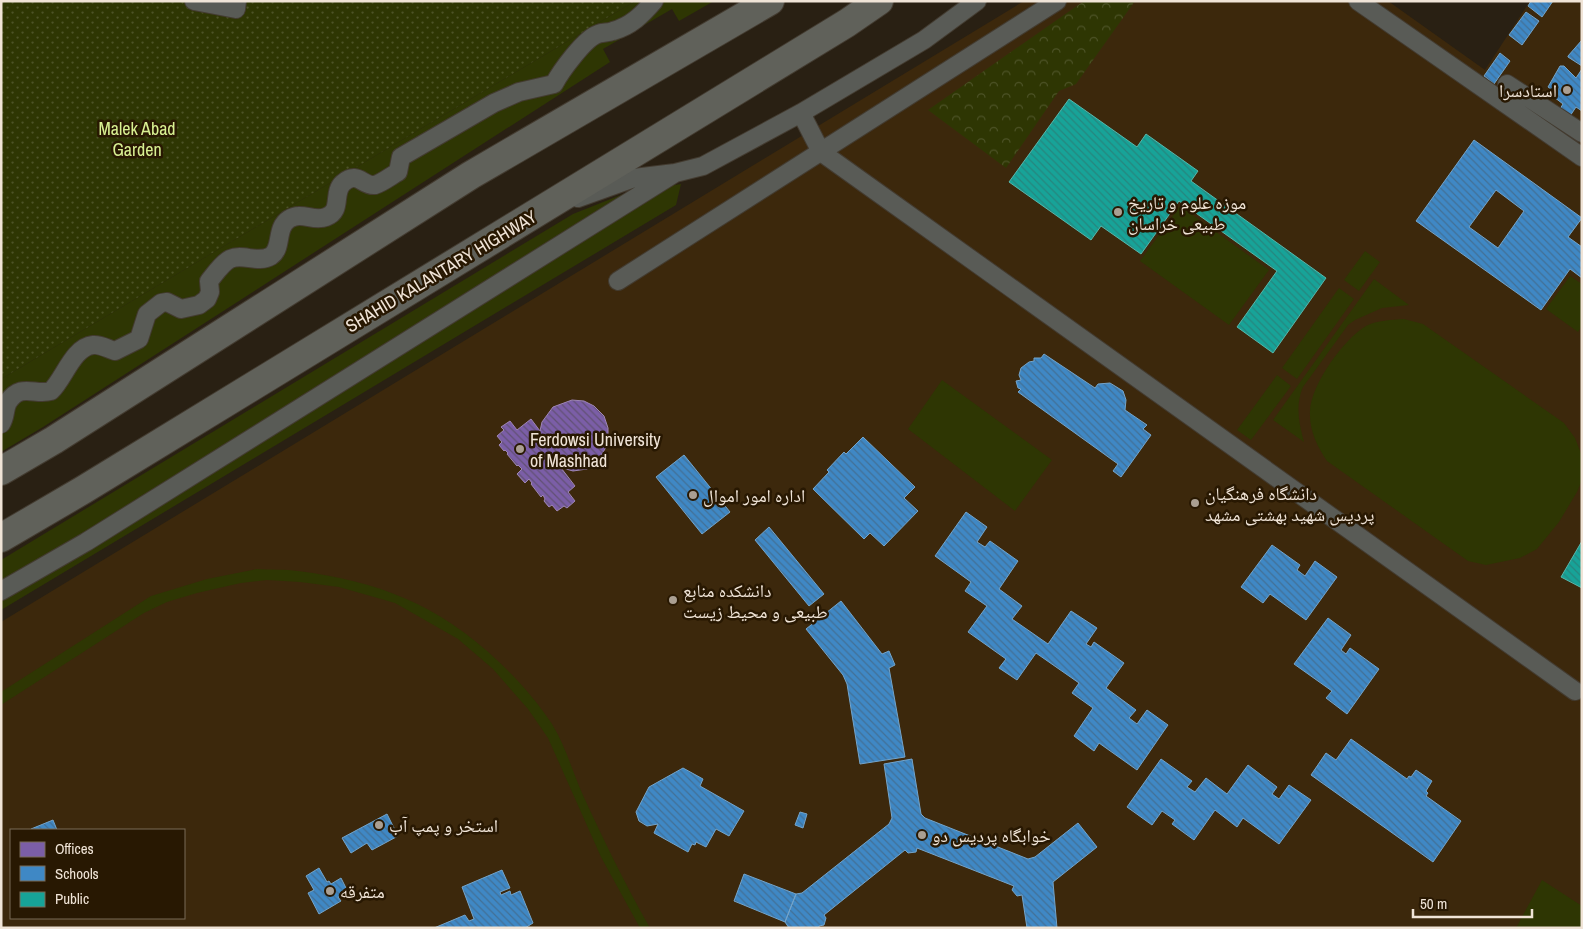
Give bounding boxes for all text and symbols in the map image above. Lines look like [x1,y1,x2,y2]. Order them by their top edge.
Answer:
place label: استادسرا [1499,78,1557,103]
marker: استادسرا [1561,84,1573,96]
park label: Malek Abad Garden [98,116,176,162]
place label: موزه علوم و تاریخ طبیعی خراسان [1128,190,1246,236]
street label: SHAHID KALANTARY HIGHWAY [341,204,541,338]
marker: موزه علوم و تاریخ طبیعی خراسان [1112,206,1124,218]
place label: Ferdowsi University of Mashhad [530,427,661,473]
marker: Ferdowsi University of Mashhad [514,443,526,455]
place label: دانشگاه فرهنگیان پردیس شهید بهشتی مشهد [1205,481,1375,527]
place label: اداره امور اموال [703,483,805,508]
marker: اداره امور اموال [687,489,699,501]
marker: دانشگاه فرهنگیان پردیس شهید بهشتی مشهد [1189,497,1201,509]
place label: دانشکده منابع طبیعی و محیط زیست [683,578,828,624]
marker: دانشکده منابع طبیعی و محیط زیست [667,594,679,606]
place label: استخر و پمپ آب [389,813,498,838]
marker: استخر و پمپ آب [373,819,385,831]
place label: خوابگاه پردیس دو [932,823,1051,848]
legend [10,829,185,919]
marker: خوابگاه پردیس دو [916,829,928,841]
text: Offices [55,838,94,859]
text: Schools [55,863,99,884]
place label: متفرقه [340,879,385,904]
marker: متفرقه [324,885,336,897]
scale bar [1413,886,1532,918]
text: Public [55,888,89,909]
text: 50 m [1420,893,1447,914]

